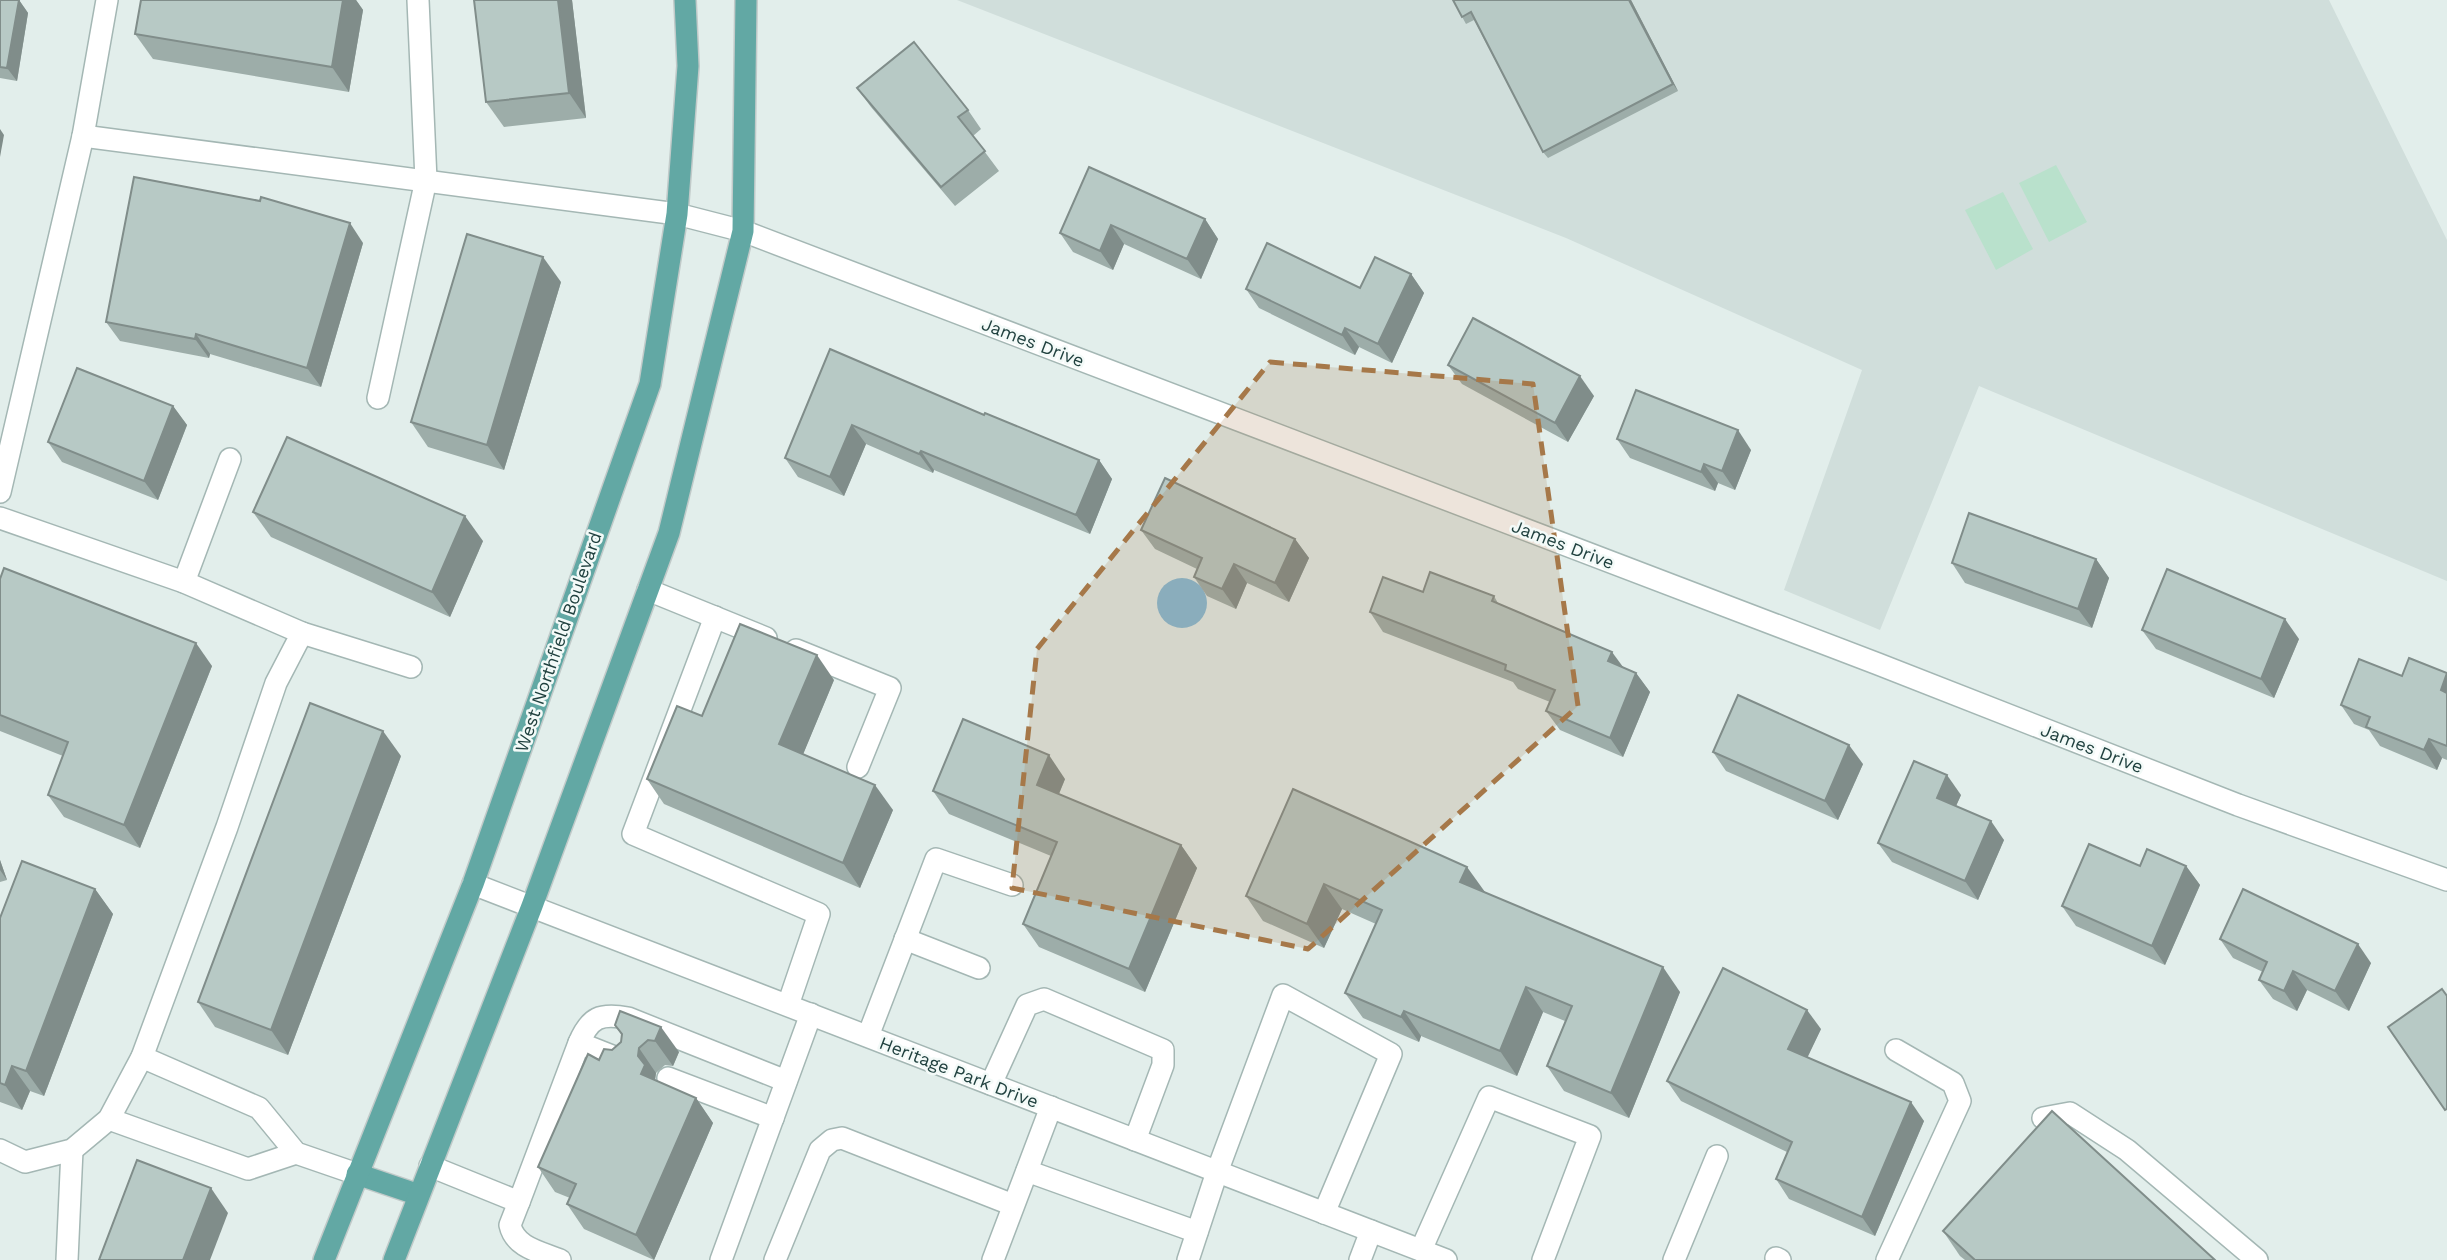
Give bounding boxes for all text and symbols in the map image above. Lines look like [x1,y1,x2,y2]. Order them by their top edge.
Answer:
street label: James Drive [979,313,1087,371]
street label: James Drive [1509,515,1617,573]
street label: West Northfield Boulevard [510,529,606,755]
street label: James Drive [2038,719,2146,777]
street label: Heritage Park Drive [877,1032,1041,1112]

